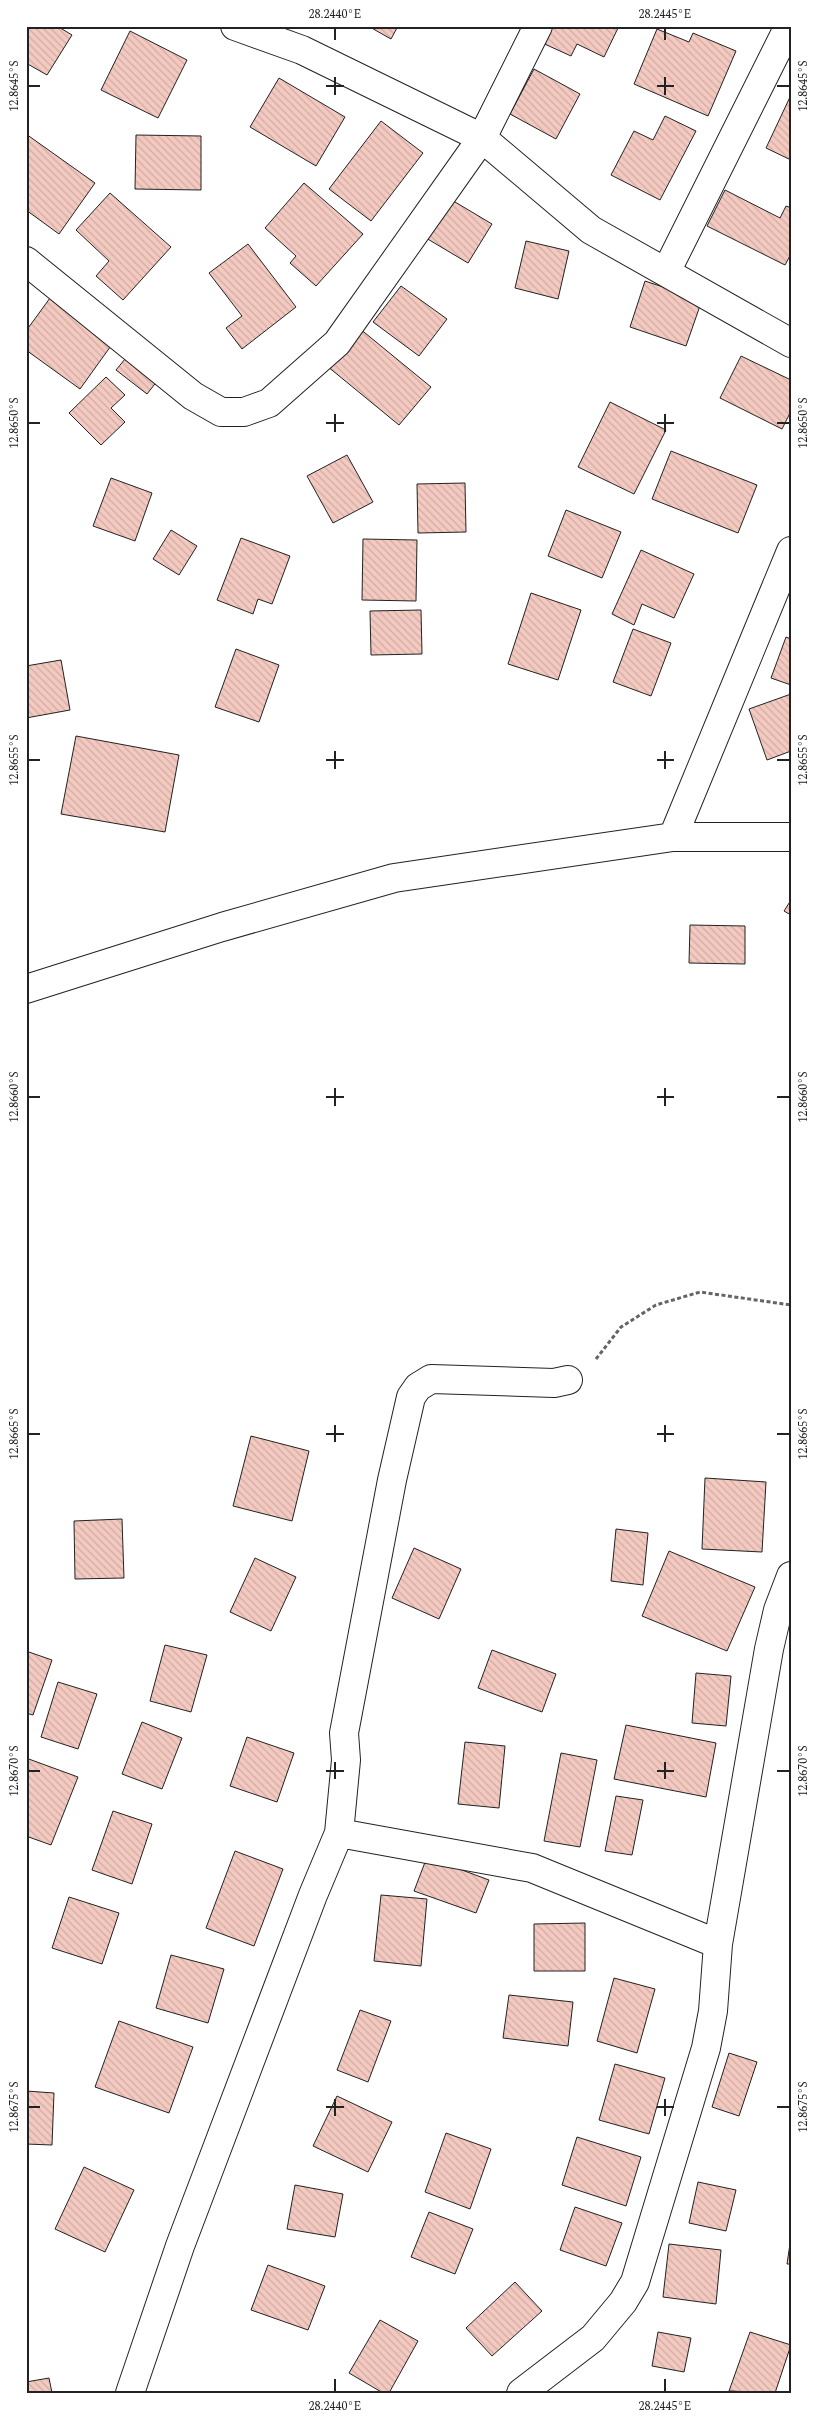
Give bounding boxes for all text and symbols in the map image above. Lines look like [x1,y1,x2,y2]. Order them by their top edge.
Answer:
text: 28.2440°E [309,5,361,24]
text: 28.2445°E [639,5,691,24]
text: 12.8645°S [5,60,24,112]
text: 12.8645°S [794,60,813,112]
text: 12.8650°S [5,397,24,449]
text: 12.8650°S [794,397,813,449]
text: 12.8655°S [5,734,24,786]
text: 12.8655°S [794,734,813,786]
text: 12.8660°S [5,1071,24,1123]
text: 12.8660°S [794,1071,813,1123]
text: 12.8665°S [5,1408,24,1460]
text: 12.8665°S [794,1408,813,1460]
text: 12.8670°S [5,1745,24,1797]
text: 12.8670°S [794,1745,813,1797]
text: 12.8675°S [5,2081,24,2133]
text: 12.8675°S [794,2081,813,2133]
text: 28.2440°E [309,2397,361,2416]
text: 28.2445°E [639,2397,691,2416]

